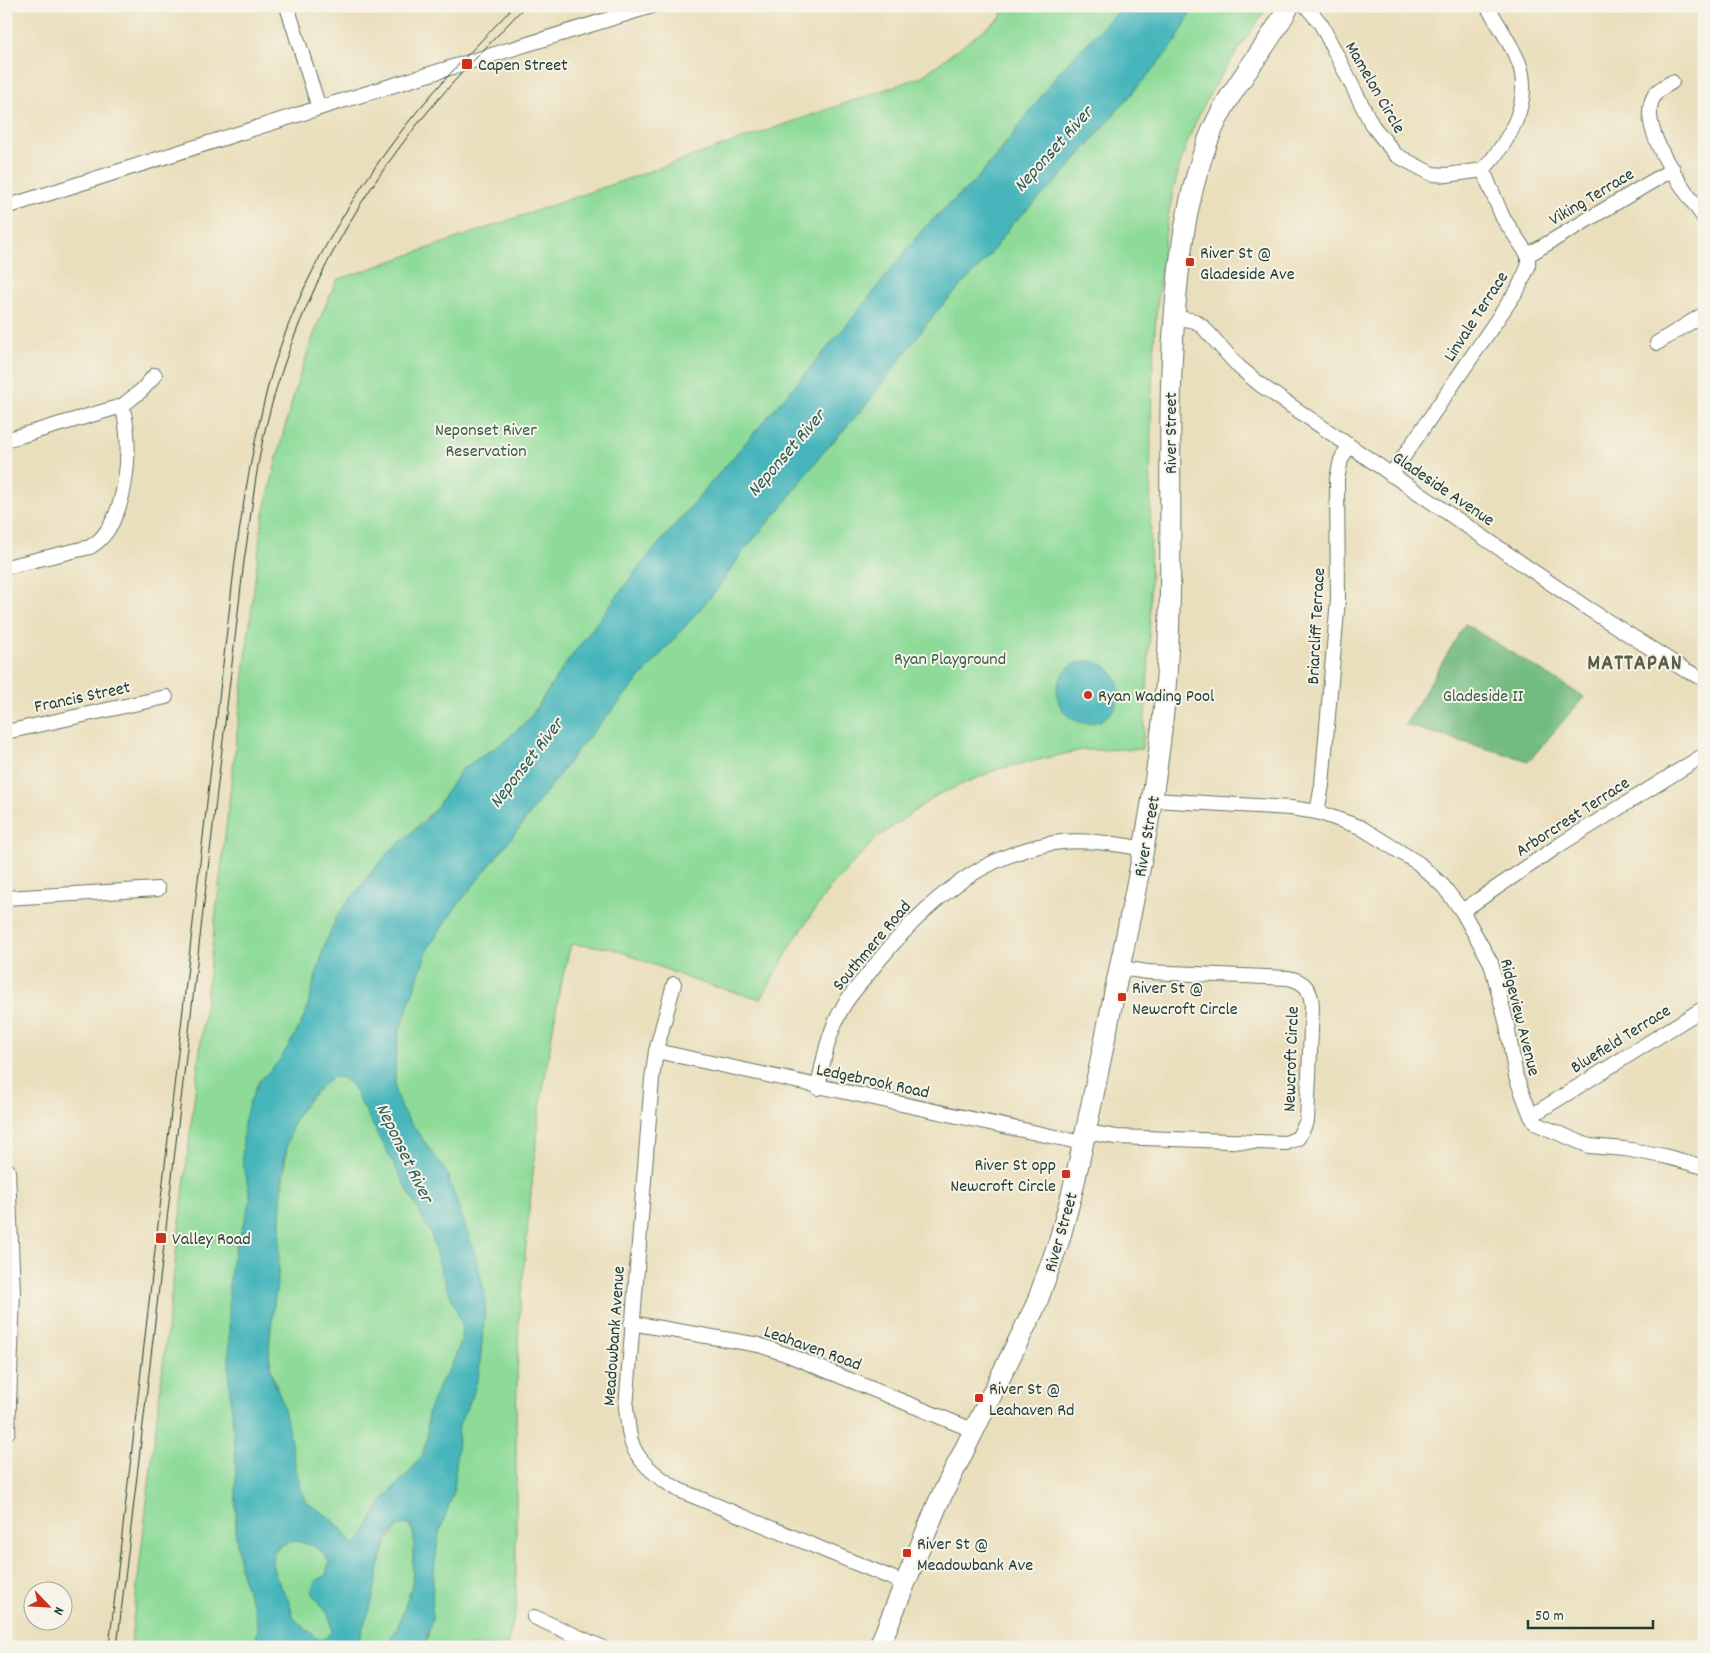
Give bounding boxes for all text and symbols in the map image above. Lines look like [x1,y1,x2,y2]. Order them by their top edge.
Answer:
street label: Mamelon Circle [1337,38,1410,139]
place label: Capen Street [478,54,568,79]
marker: Capen Street [460,57,474,71]
water label: Neponset River [1009,100,1102,199]
street label: Viking Terrace [1545,163,1640,233]
place label: River St @ Gladeside Ave [1200,242,1295,288]
marker: River St @ Gladeside Ave [1184,256,1196,268]
street label: Linvale Terrace [1438,267,1516,367]
street label: River Street [1160,392,1185,474]
water label: Neponset River [742,403,834,504]
park label: Neponset River Reservation [435,419,537,465]
street label: Gladeside Avenue [1386,446,1499,534]
street label: Briarcliff Terrace [1302,567,1333,685]
park label: Ryan Playground [894,648,1006,673]
district label: MATTAPAN [1587,649,1683,680]
street label: Francis Street [32,676,133,721]
place label: Ryan Wading Pool [1098,685,1215,710]
park label: Gladeside II [1443,685,1524,710]
marker: Ryan Wading Pool [1082,689,1094,701]
water label: Neponset River [484,712,573,815]
street label: Arborcrest Terrace [1512,772,1635,864]
street label: River Street [1129,794,1168,879]
street label: Southmere Road [828,896,918,997]
street label: Ridgeview Avenue [1492,956,1545,1079]
place label: River St @ Newcroft Circle [1132,977,1238,1023]
marker: River St @ Newcroft Circle [1116,991,1128,1003]
street label: Bluefield Terrace [1567,999,1676,1081]
street label: Newcroft Circle [1278,1006,1307,1112]
street label: Ledgebrook Road [814,1058,931,1107]
water label: Neponset River [367,1099,439,1210]
place label: River St opp Newcroft Circle [950,1154,1056,1200]
marker: River St opp Newcroft Circle [1060,1168,1072,1180]
street label: River Street [1039,1189,1086,1276]
place label: Valley Road [172,1228,251,1253]
marker: Valley Road [154,1231,168,1245]
street label: Meadowbank Avenue [598,1265,633,1407]
street label: Leahaven Road [760,1320,864,1379]
place label: River St @ Leahaven Rd [989,1378,1074,1424]
marker: River St @ Leahaven Rd [973,1392,985,1404]
place label: River St @ Meadowbank Ave [917,1533,1033,1579]
marker: River St @ Meadowbank Ave [901,1547,913,1559]
north arrow [22,1580,72,1630]
scale bar [1528,1598,1652,1630]
text: N [47,1603,68,1618]
text: 50 m [1535,1606,1564,1628]

